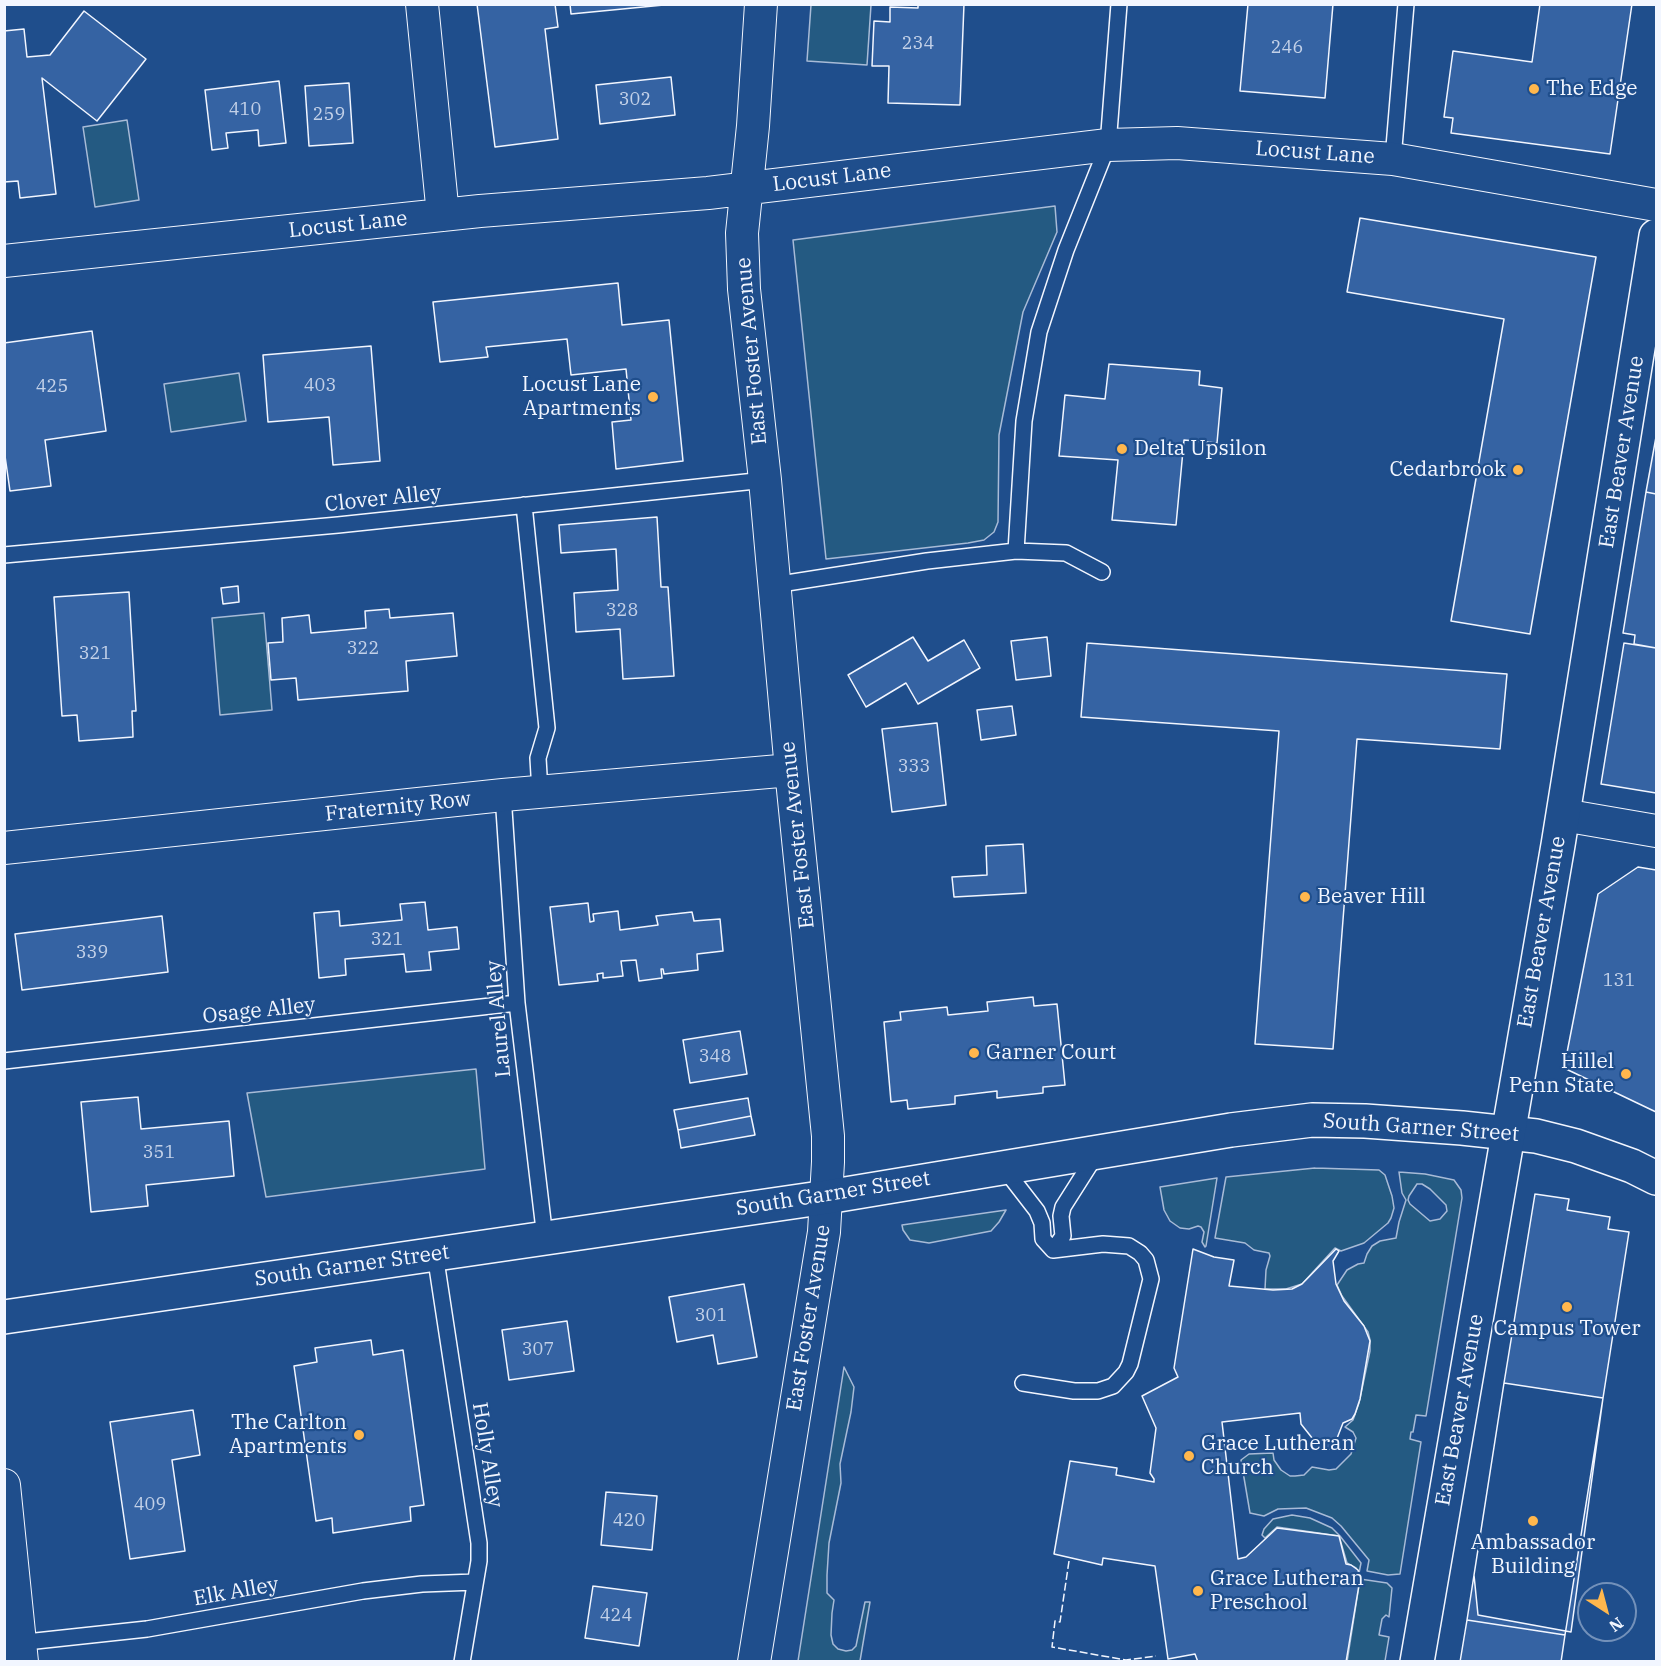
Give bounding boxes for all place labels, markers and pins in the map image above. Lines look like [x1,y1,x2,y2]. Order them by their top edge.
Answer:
place label: The Edge [1546,76,1637,102]
marker: The Edge [1527,82,1541,96]
place label: Locust Lane Apartments [522,372,641,422]
marker: Locust Lane Apartments [646,390,660,404]
place label: Delta Upsilon [1134,436,1267,462]
marker: Delta Upsilon [1115,442,1129,456]
place label: Cedarbrook [1390,457,1506,483]
marker: Cedarbrook [1511,463,1525,477]
place label: Beaver Hill [1317,884,1426,910]
marker: Beaver Hill [1298,890,1312,904]
place label: Garner Court [986,1040,1116,1066]
marker: Garner Court [967,1046,981,1060]
place label: Hillel Penn State [1509,1049,1614,1099]
marker: Hillel Penn State [1619,1067,1633,1081]
marker: Campus Tower [1560,1300,1574,1314]
place label: Campus Tower [1493,1316,1641,1342]
place label: The Carlton Apartments [229,1410,347,1460]
marker: The Carlton Apartments [352,1428,366,1442]
place label: Grace Lutheran Church [1201,1431,1355,1481]
marker: Grace Lutheran Church [1182,1449,1196,1463]
marker: Ambassador Building [1526,1514,1540,1528]
place label: Ambassador Building [1471,1530,1595,1580]
place label: Grace Lutheran Preschool [1210,1566,1364,1616]
marker: Grace Lutheran Preschool [1191,1584,1205,1598]

